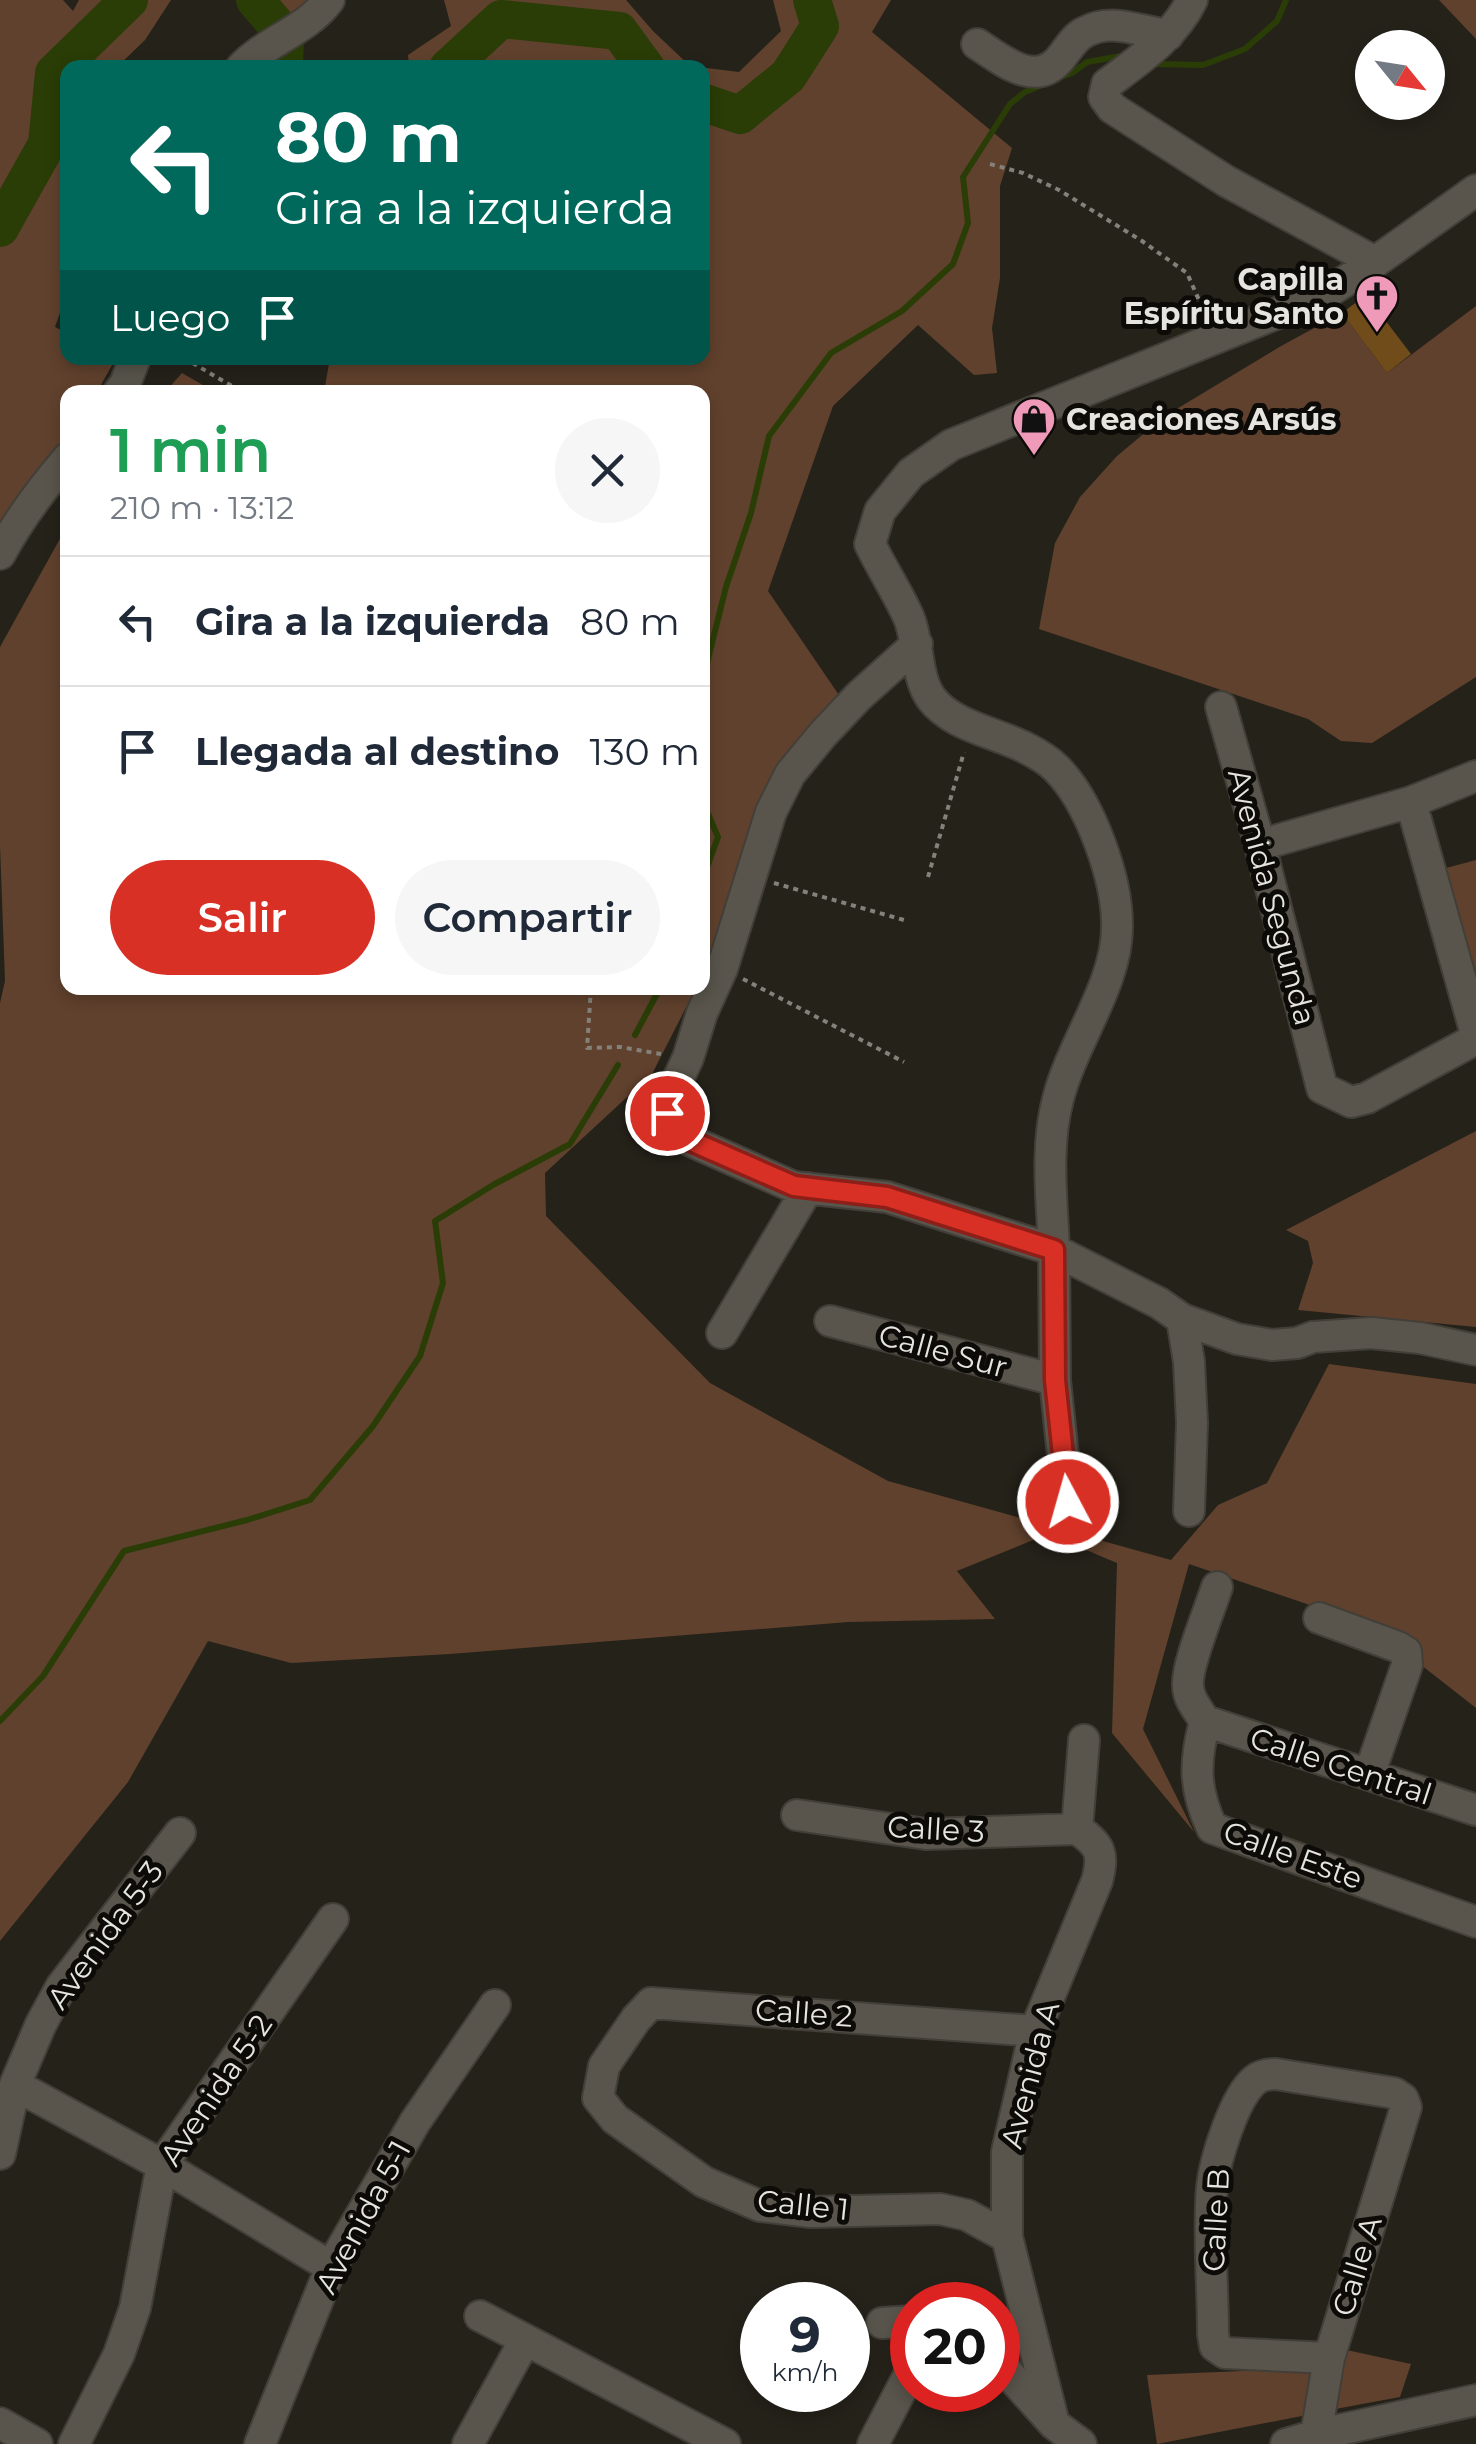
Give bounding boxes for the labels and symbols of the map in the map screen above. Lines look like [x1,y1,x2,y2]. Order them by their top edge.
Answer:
north arrow [1355,30,1445,120]
place label: Capilla Espíritu Santo [1124,261,1344,332]
church icon: Capilla Espíritu Santo [1354,273,1400,334]
shop icon: Creaciones Arsús [1011,396,1057,457]
place label: Creaciones Arsús [1066,401,1336,438]
street label: Avenida Segunda [1220,764,1324,1030]
pin [625,1071,710,1156]
street label: Calle Sur [875,1316,1011,1386]
position arrow [1016,1450,1120,1554]
street label: Calle Central [1246,1719,1436,1813]
street label: Calle 3 [886,1808,986,1850]
street label: Calle Este [1219,1813,1367,1897]
street label: Avenida 5-3 [39,1854,171,2016]
street label: Calle 2 [754,1991,854,2035]
street label: Avenida A [993,1997,1067,2152]
street label: Avenida 5-2 [152,2008,280,2172]
street label: Avenida 5-1 [307,2134,419,2300]
street label: Calle B [1195,2167,1237,2273]
street label: Calle 1 [755,2182,851,2228]
street label: Calle A [1324,2211,1390,2320]
speed limit sign: 20 [890,2282,1020,2412]

